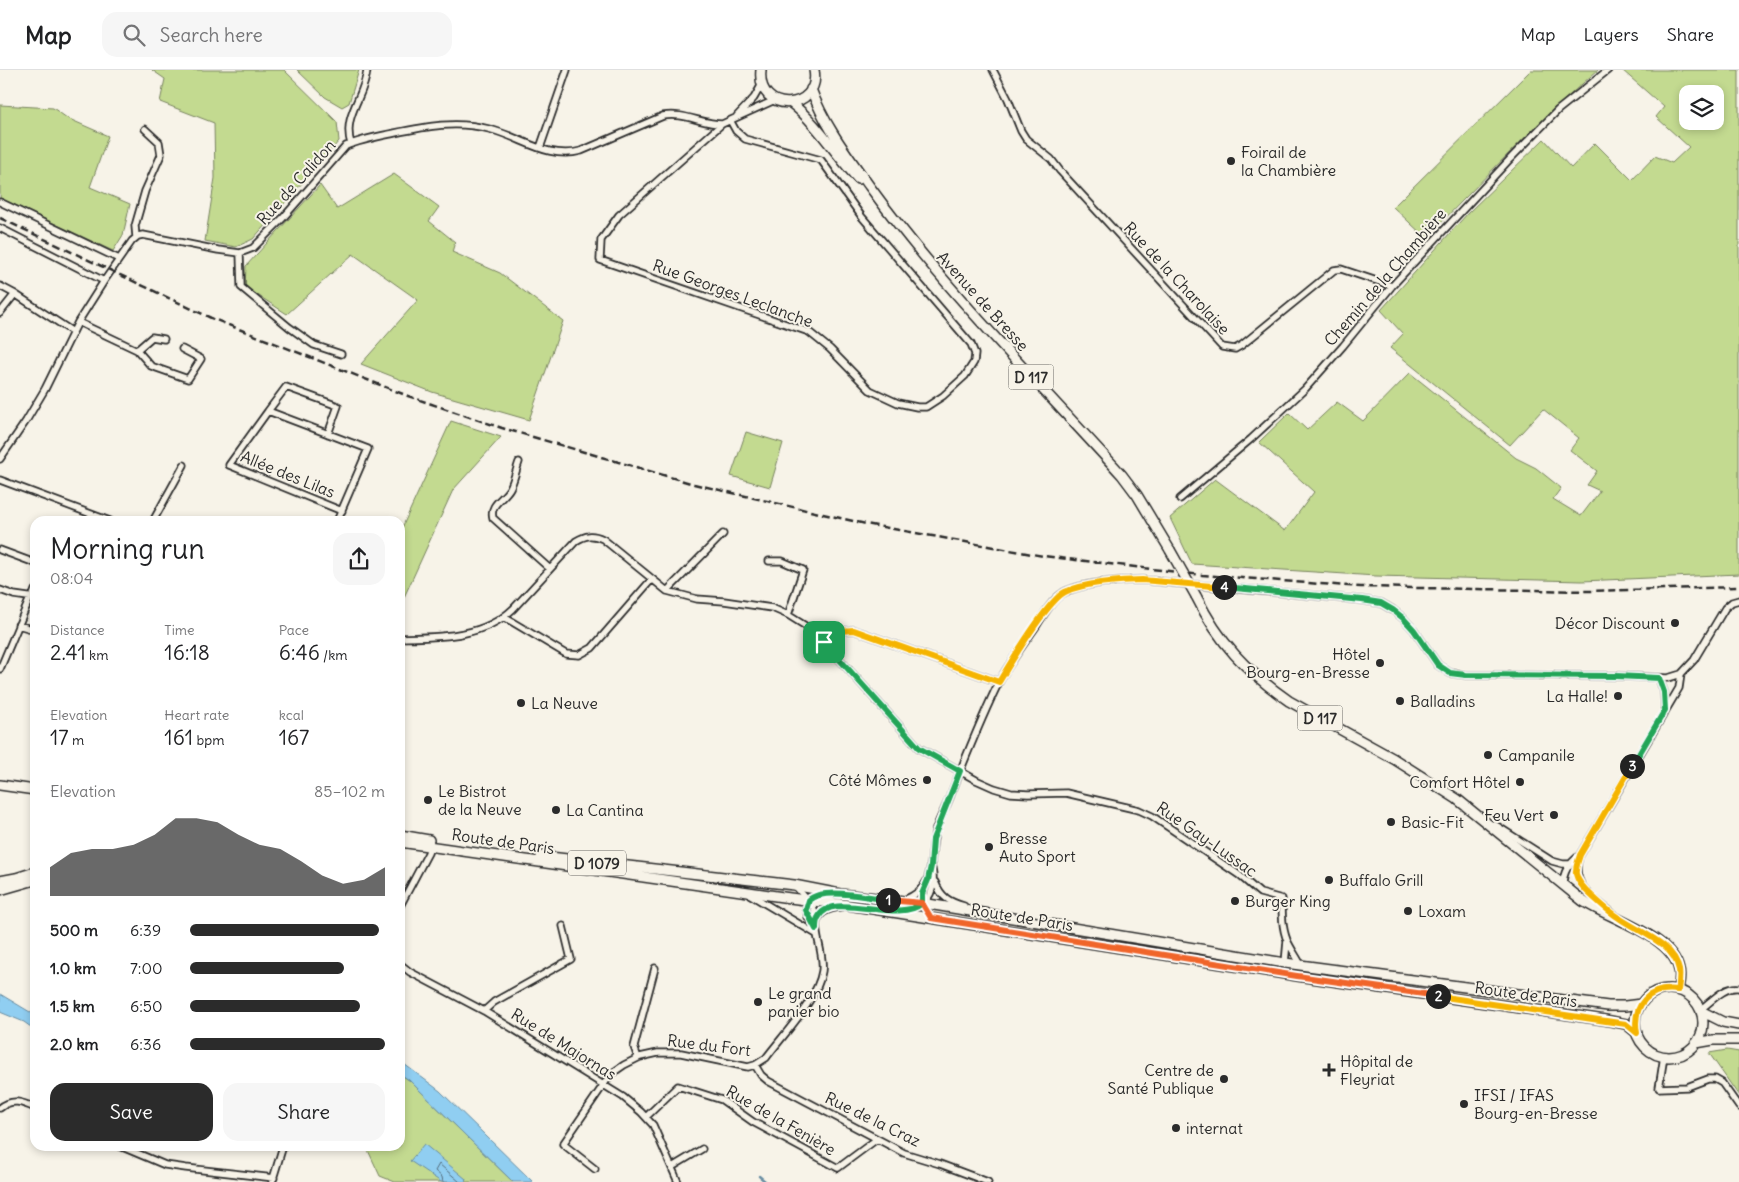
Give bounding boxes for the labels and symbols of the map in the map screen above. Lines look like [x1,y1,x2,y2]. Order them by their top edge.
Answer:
street label: Rue de Calidon [252,135,340,229]
place label: Foirail de la Chambière [1241,142,1336,180]
marker: Foirail de la Chambière [1225,155,1237,167]
street label: Chemin de la Chambière [1320,204,1450,350]
street label: Rue de la Charolaise [1120,218,1234,338]
street label: Avenue de Bresse [933,247,1033,355]
street label: Rue Georges Leclanche [650,255,816,331]
road number: D 117 [1008,364,1054,390]
street label: Allée des Lilas [238,446,338,502]
pin: 4 [1212,574,1236,600]
place label: Décor Discount [1555,613,1666,633]
marker: Décor Discount [1669,617,1681,629]
pin [803,621,845,663]
place label: Hôtel Bourg-en-Bresse [1246,644,1370,682]
marker: Hôtel Bourg-en-Bresse [1374,657,1386,669]
place label: La Halle! [1546,686,1608,706]
marker: La Halle! [1612,690,1624,702]
place label: Balladins [1410,691,1475,711]
place label: La Neuve [531,693,598,713]
marker: Balladins [1394,695,1406,707]
marker: La Neuve [515,697,527,709]
road number: D 117 [1298,706,1342,730]
place label: Campanile [1498,745,1575,765]
marker: Campanile [1482,749,1494,761]
pin: 3 [1620,754,1644,778]
place label: Côté Mômes [828,770,917,790]
place label: Comfort Hôtel [1409,772,1510,792]
marker: Côté Mômes [921,774,933,786]
marker: Comfort Hôtel [1514,776,1526,788]
place label: Le Bistrot de la Neuve [438,781,522,819]
marker: Le Bistrot de la Neuve [422,794,434,806]
street label: Rue Gay-Lussac [1153,797,1261,881]
place label: La Cantina [566,800,644,820]
marker: La Cantina [550,804,562,816]
place label: Feu Vert [1484,805,1545,825]
marker: Feu Vert [1548,809,1560,821]
place label: Basic-Fit [1401,812,1464,832]
marker: Basic-Fit [1385,816,1397,828]
street label: Route de Paris [450,824,556,858]
place label: Bresse Auto Sport [999,828,1076,866]
marker: Bresse Auto Sport [983,841,995,853]
road number: D 1079 [568,850,626,876]
place label: Buffalo Grill [1339,870,1423,890]
marker: Buffalo Grill [1323,874,1335,886]
pin: 1 [876,888,900,912]
place label: Burger King [1245,891,1331,911]
marker: Burger King [1229,895,1241,907]
street label: Route de Paris [969,899,1075,935]
place label: Loxam [1418,901,1466,921]
marker: Loxam [1402,905,1414,917]
street label: Route de Paris [1473,977,1579,1011]
place label: Le grand panier bio [768,983,839,1021]
pin: 2 [1426,984,1450,1008]
marker: Le grand panier bio [752,996,764,1008]
street label: Rue de Majornas [508,1004,620,1084]
street label: Rue du Fort [666,1030,752,1060]
place label: Hôpital de Fleyriat [1340,1051,1413,1089]
place label: Centre de Santé Publique [1108,1060,1214,1098]
marker: Hôpital de Fleyriat [1322,1063,1336,1077]
marker: Centre de Santé Publique [1218,1073,1230,1085]
street label: Rue de la Fenière [723,1081,839,1159]
place label: IFSI / IFAS Bourg-en-Bresse [1474,1085,1598,1123]
street label: Rue de la Craz [822,1087,924,1151]
marker: IFSI / IFAS Bourg-en-Bresse [1458,1098,1470,1110]
place label: internat [1186,1118,1243,1138]
marker: internat [1170,1122,1182,1134]

